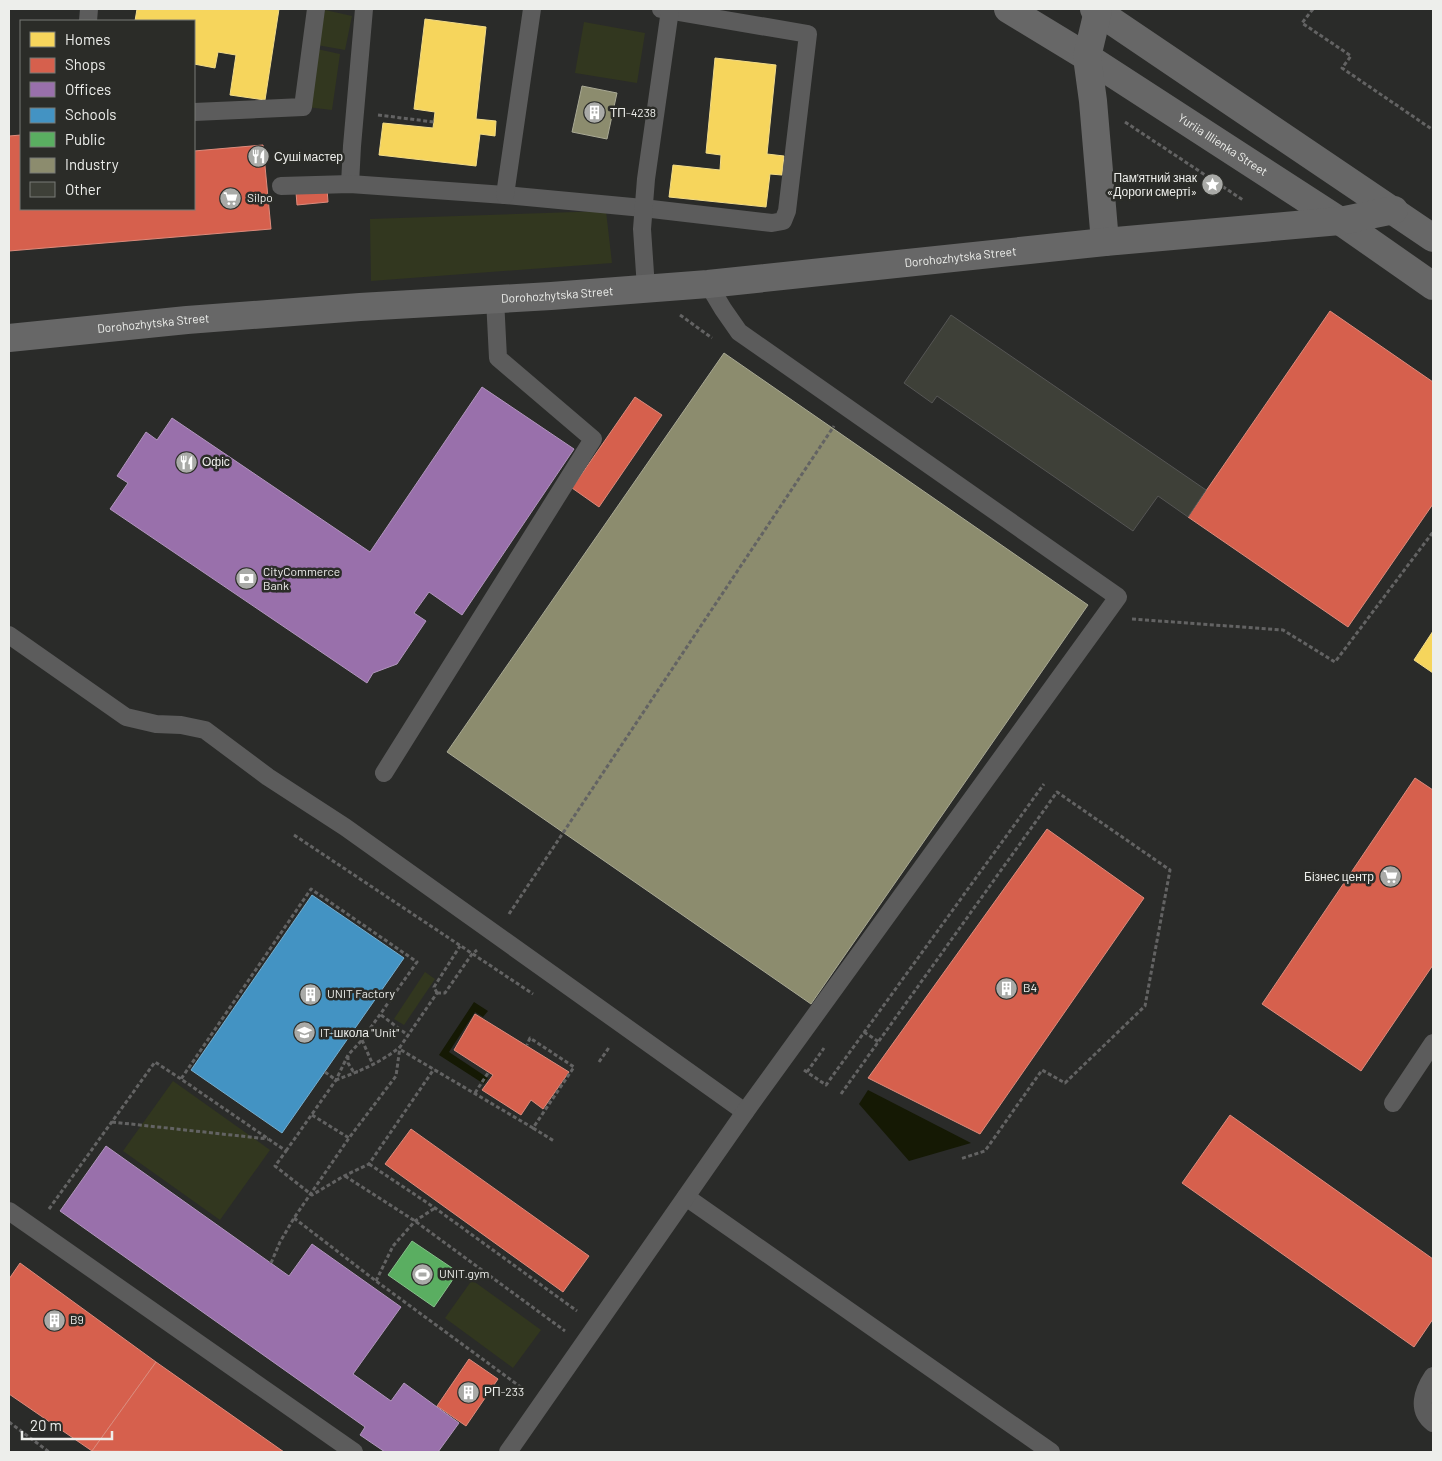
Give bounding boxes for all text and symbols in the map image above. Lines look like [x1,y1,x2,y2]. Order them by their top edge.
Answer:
legend [20,20,195,210]
text: Homes [65,30,110,48]
text: Shops [65,55,105,73]
text: Offices [65,80,111,98]
building icon: ТП-4238 [582,101,606,125]
text: Schools [65,105,117,123]
place label: ТП-4238 [610,105,656,119]
street label: Yuriia Illienka Street [1176,110,1270,178]
text: Public [65,130,105,148]
restaurant icon: Суші мастер [246,145,270,169]
place label: Суші мастер [274,149,343,164]
text: Industry [65,155,119,173]
place label: Пам'ятний знак «Дороги смерті» [1107,170,1198,199]
place icon: Пам'ятний знак «Дороги смерті» [1201,173,1225,197]
text: Other [65,180,102,198]
supermarket icon: Silpo [219,186,243,210]
place label: Silpo [247,190,273,204]
street label: Dorohozhytska Street [904,243,1017,269]
street label: Dorohozhytska Street [501,283,614,305]
street label: Dorohozhytska Street [97,310,210,335]
restaurant icon: Офіс [174,450,198,474]
place label: Офіс [202,454,230,469]
place label: CityCommerce Bank [263,564,340,592]
bank icon: CityCommerce Bank [235,567,259,591]
supermarket icon: Бізнес центр [1378,865,1402,889]
place label: Бізнес центр [1304,869,1374,884]
building icon: B4 [995,976,1019,1000]
place label: B4 [1023,980,1037,994]
building icon: UNIT Factory [299,982,323,1006]
place label: UNIT Factory [327,986,395,1000]
school or university icon: IT-школа "Unit" [292,1021,316,1045]
place label: IT-школа "Unit" [320,1025,399,1039]
sports icon: UNIT.gym [411,1262,435,1286]
place label: UNIT.gym [439,1266,490,1280]
building icon: B9 [42,1308,66,1332]
place label: B9 [70,1312,84,1326]
building icon: РП-233 [456,1380,480,1404]
place label: РП-233 [484,1384,524,1398]
scale bar [22,1408,112,1440]
text: 20 m [30,1416,62,1434]

